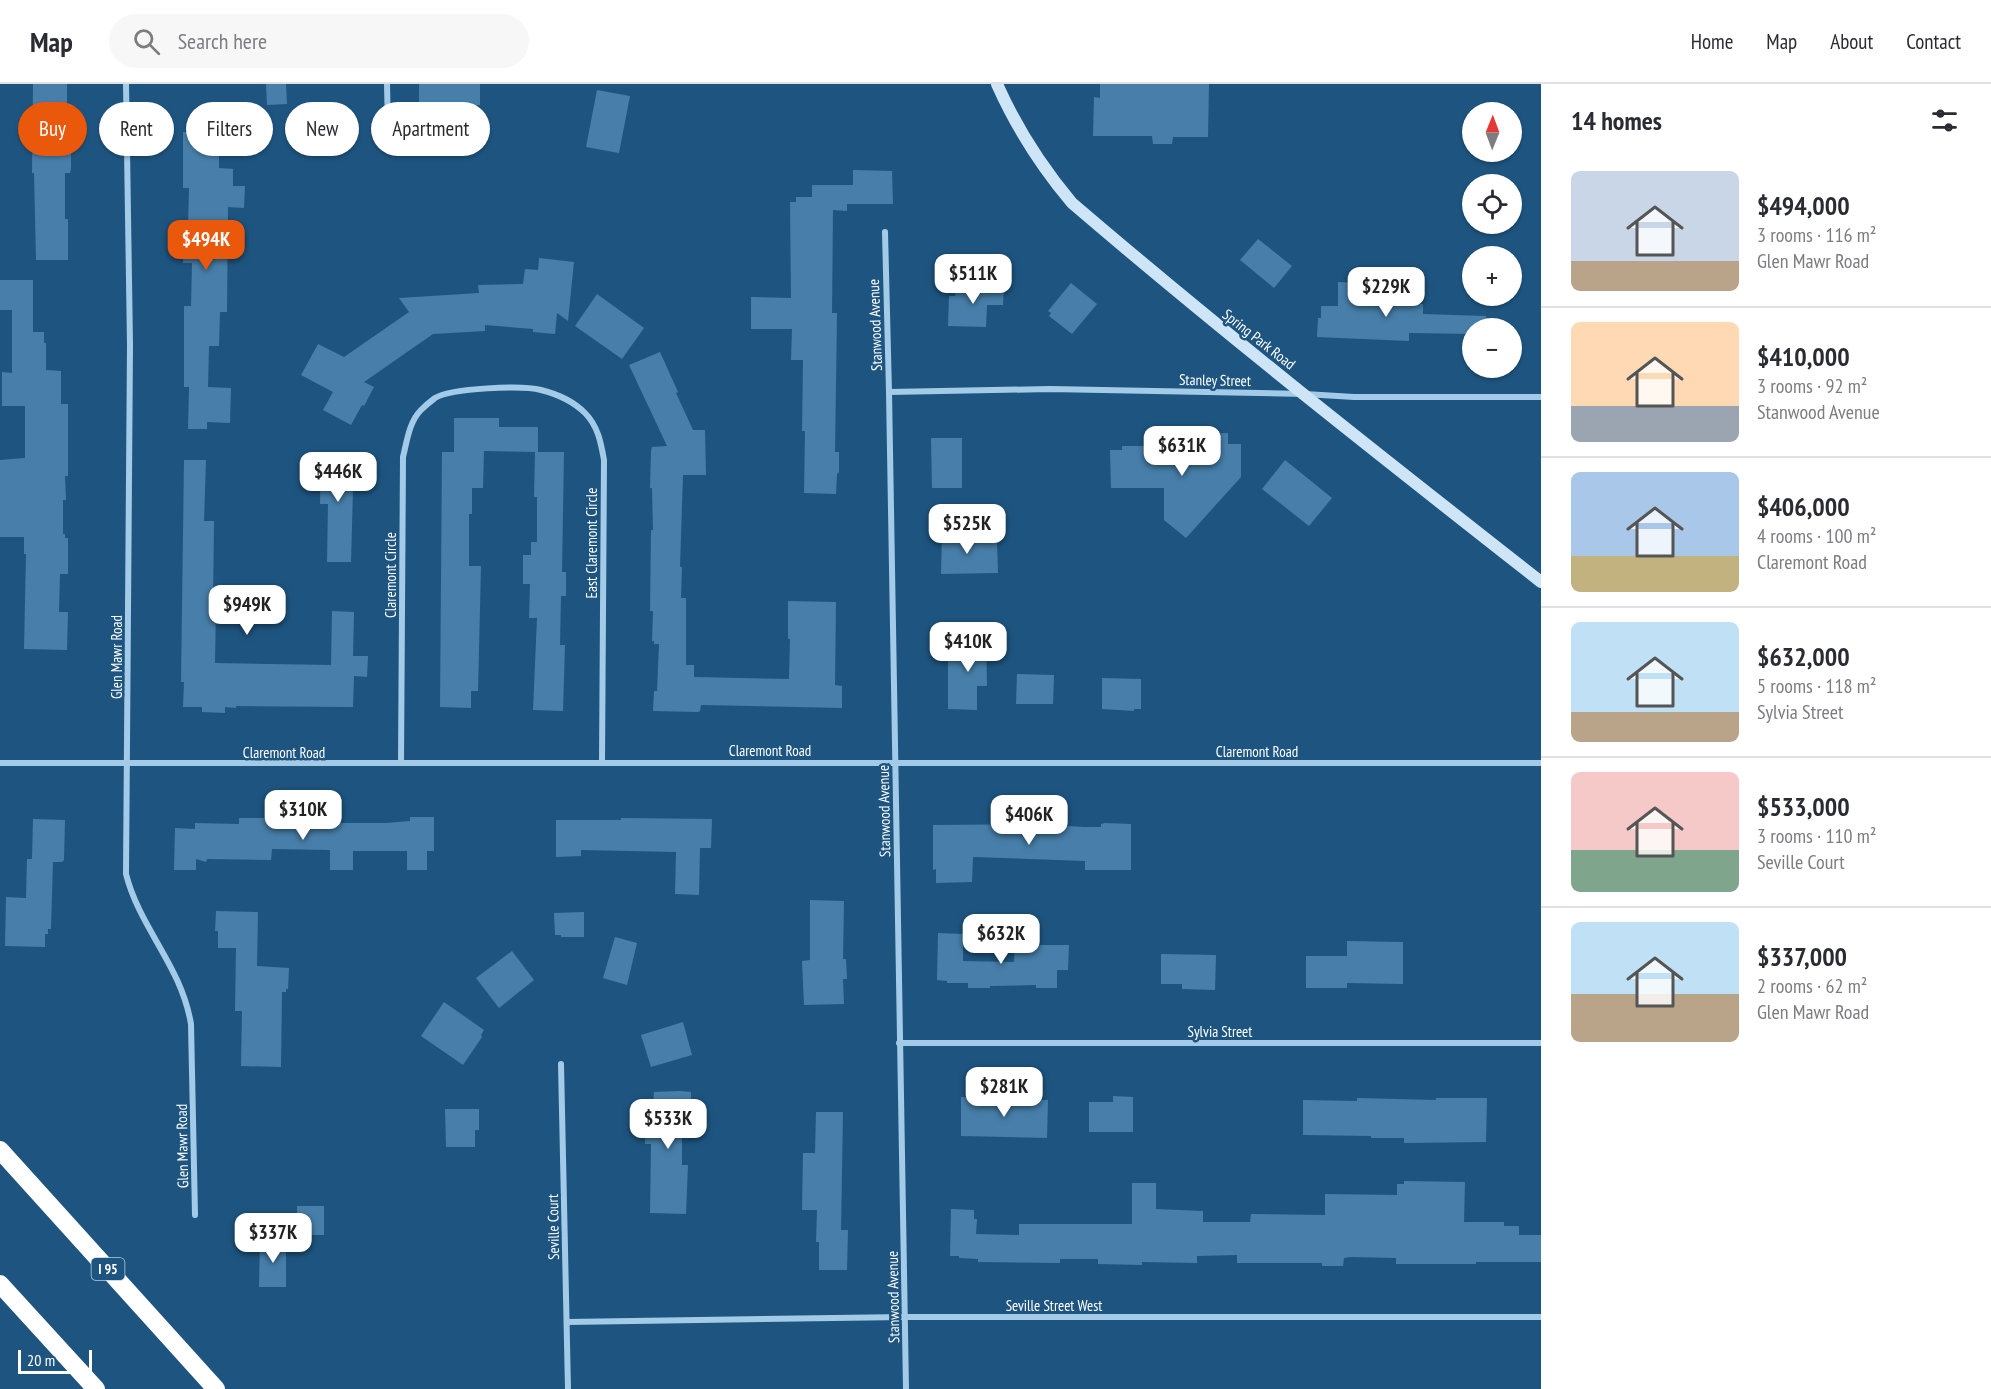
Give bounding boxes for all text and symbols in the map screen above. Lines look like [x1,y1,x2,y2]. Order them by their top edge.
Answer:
search box [109,14,529,68]
text: Map [30,23,73,60]
icon: search [130,25,163,58]
text: Search here [178,27,267,55]
text: Home [1691,28,1733,55]
text: Map [1766,28,1797,55]
text: About [1830,28,1873,55]
text: Contact [1906,28,1961,55]
chip: Buy [18,102,87,156]
chip: Rent [99,102,174,156]
chip: Filters [186,102,273,156]
chip: New [285,102,359,156]
chip: Apartment [371,102,490,156]
north arrow [1462,102,1522,162]
map controls [1462,102,1522,378]
text: 14 homes [1571,104,1662,137]
icon: filters [1928,104,1961,137]
button: locate [1462,174,1522,234]
text: $494,000 [1757,189,1850,222]
icon: home [1619,195,1691,267]
pin: $494K [164,220,248,271]
text: 3 rooms · 116 m² [1757,222,1876,248]
text: $494K [182,226,230,252]
button: + [1462,246,1522,306]
text: Glen Mawr Road [1757,248,1869,274]
pin: $511K [931,254,1015,305]
text: $511K [949,260,997,286]
pin: $229K [1344,267,1428,318]
text: $229K [1362,273,1410,299]
street label: Stanwood Avenue [864,279,886,371]
street label: Spring Park Road [1219,305,1299,373]
button: − [1462,318,1522,378]
text: $410,000 [1757,340,1850,373]
icon: home [1619,346,1691,418]
street label: Stanley Street [1179,370,1251,390]
text: 3 rooms · 92 m² [1757,373,1867,399]
text: Stanwood Avenue [1757,399,1880,425]
pin: $631K [1140,426,1224,477]
text: $631K [1158,432,1206,458]
pin: $446K [296,452,380,503]
text: $446K [314,458,362,484]
street label: East Claremont Circle [582,488,601,598]
text: $406,000 [1757,490,1850,523]
icon: home [1619,496,1691,568]
pin: $525K [925,504,1009,555]
text: $525K [943,510,991,536]
text: 4 rooms · 100 m² [1757,523,1876,549]
street label: Claremont Circle [381,532,400,618]
text: Claremont Road [1757,549,1867,575]
pin: $949K [205,585,289,636]
text: $949K [223,591,271,617]
street label: Glen Mawr Road [107,615,126,699]
pin: $410K [926,622,1010,673]
text: $410K [944,628,992,654]
text: $632,000 [1757,640,1850,673]
icon: home [1619,646,1691,718]
text: 5 rooms · 118 m² [1757,673,1876,699]
text: Sylvia Street [1757,699,1843,725]
street label: Claremont Road [729,741,811,760]
street label: Claremont Road [1216,742,1298,761]
street label: Claremont Road [243,743,325,762]
street label: Stanwood Avenue [874,765,894,857]
pin: $310K [261,790,345,841]
text: $533,000 [1757,790,1850,823]
pin: $406K [987,795,1071,846]
text: $310K [279,796,327,822]
icon: home [1619,796,1691,868]
text: $406K [1005,801,1053,827]
text: 3 rooms · 110 m² [1757,823,1876,849]
text: Seville Court [1757,849,1845,875]
pin: $632K [959,914,1043,965]
text: $632K [977,920,1025,946]
text: $337,000 [1757,940,1847,973]
icon: home [1619,946,1691,1018]
text: 2 rooms · 62 m² [1757,973,1867,999]
text: Glen Mawr Road [1757,999,1869,1025]
street label: Sylvia Street [1188,1022,1252,1041]
pin: $281K [962,1067,1046,1118]
text: $281K [980,1073,1028,1099]
pin: $533K [626,1099,710,1150]
street label: Glen Mawr Road [172,1104,192,1188]
text: $533K [644,1105,692,1131]
street label: Seville Court [543,1194,563,1260]
pin: $337K [231,1213,315,1264]
text: $337K [249,1219,297,1245]
street label: Stanwood Avenue [883,1251,903,1343]
road number: I 95 [92,1258,124,1280]
street label: Seville Street West [1006,1296,1102,1315]
scale bar [18,1347,92,1374]
text: 20 m [27,1350,55,1370]

